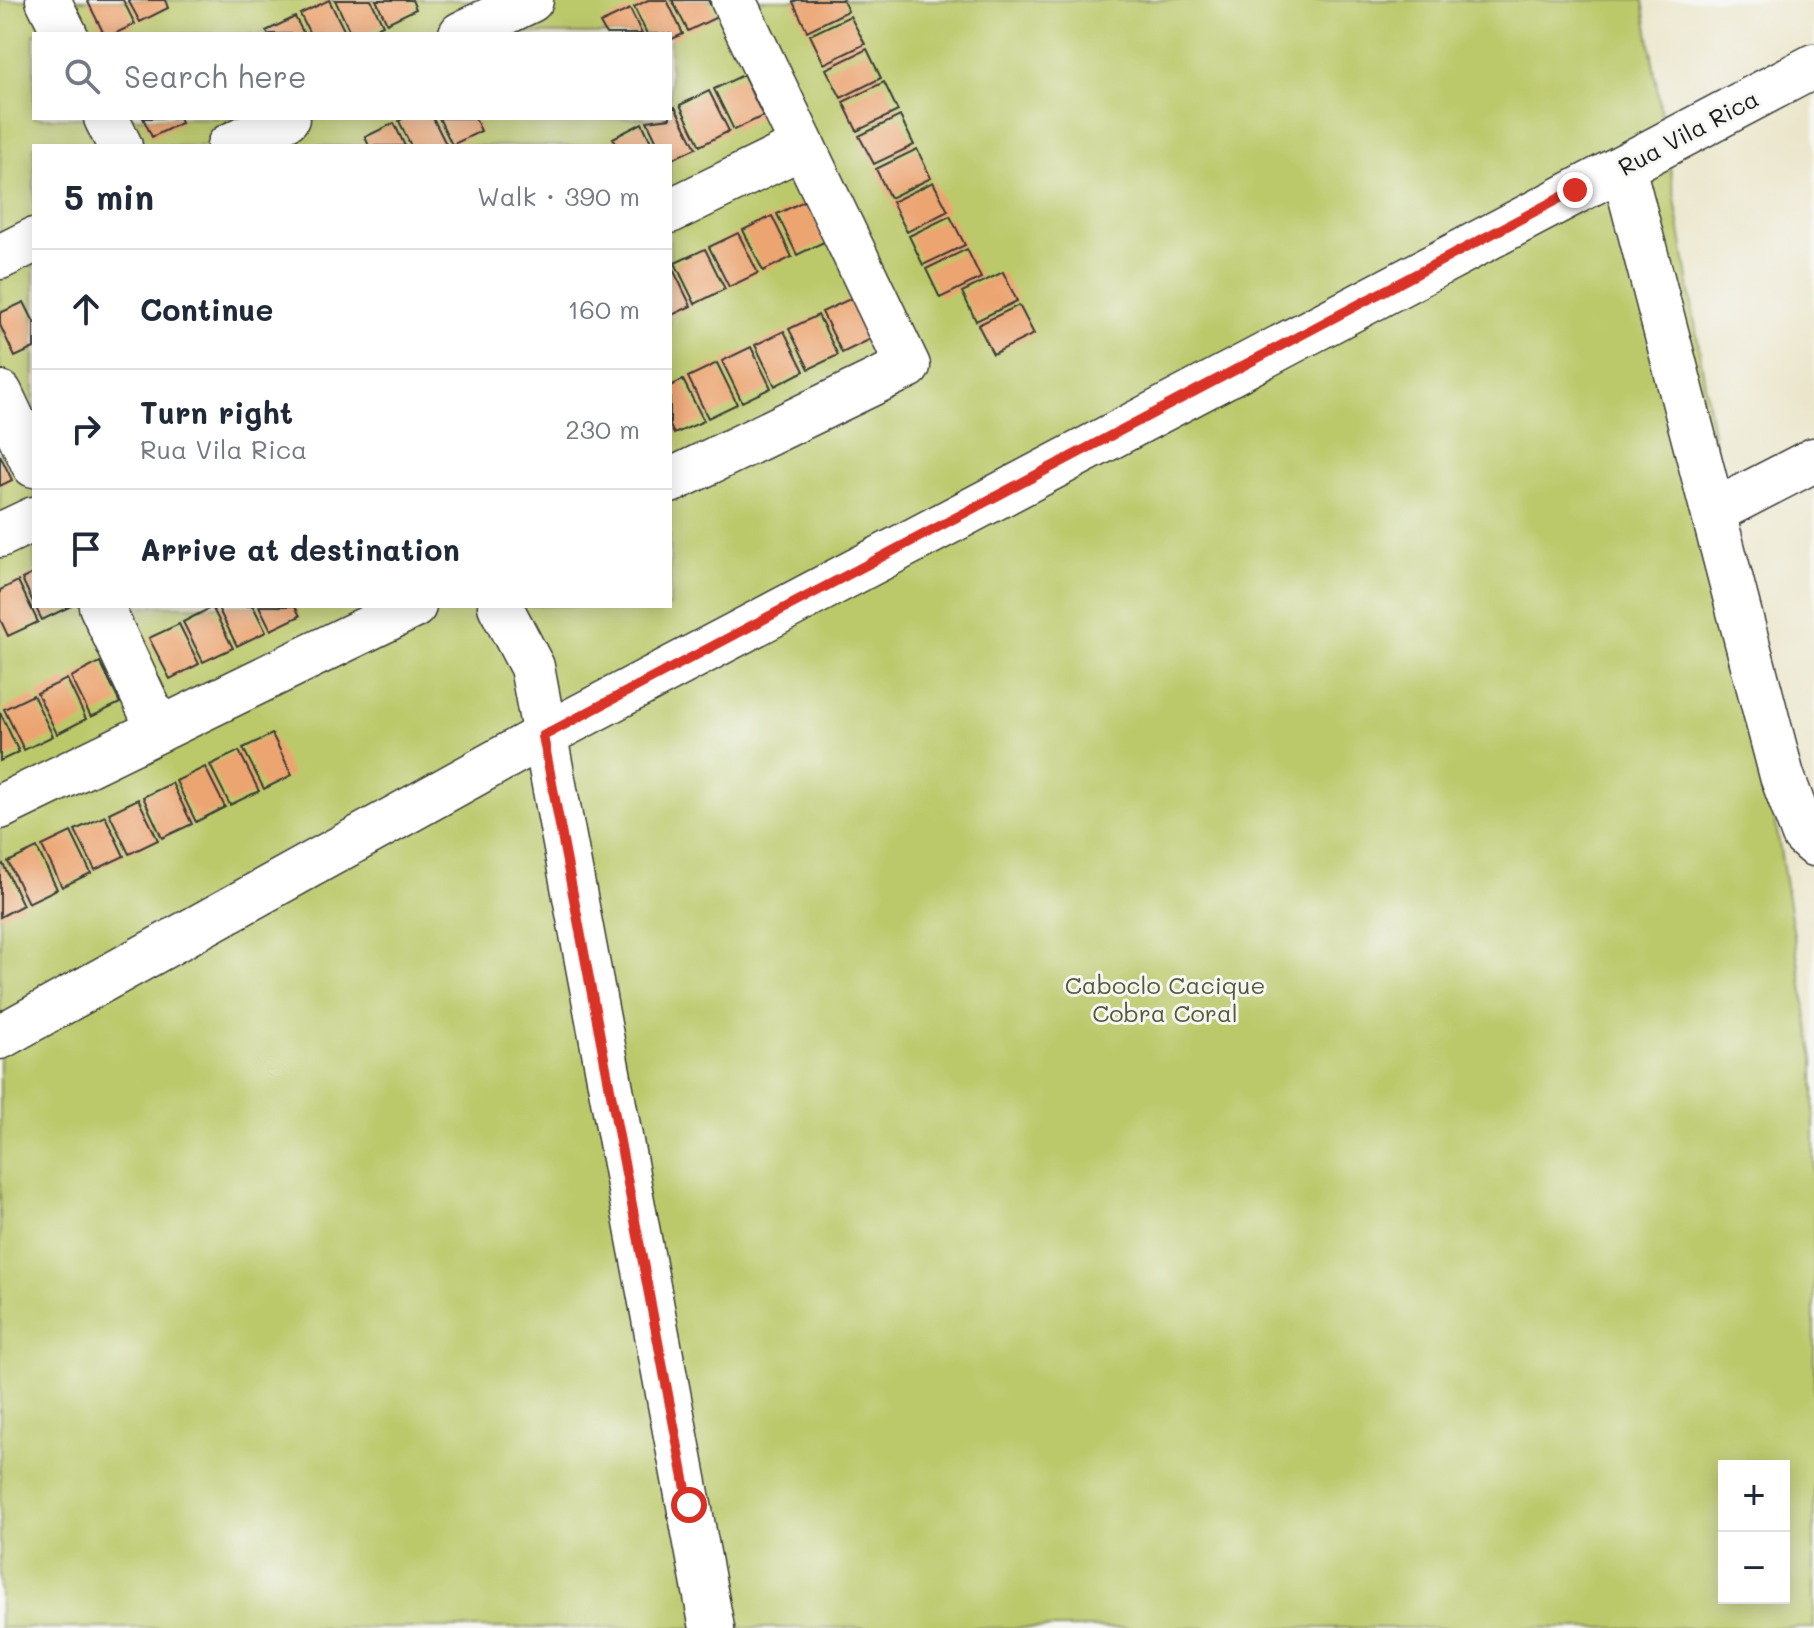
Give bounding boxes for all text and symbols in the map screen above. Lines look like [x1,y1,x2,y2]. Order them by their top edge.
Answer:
search box [32,32,672,120]
icon: search [60,54,104,98]
text: Search here [124,56,307,96]
street label: Rua Vila Rica [1613,82,1763,182]
route end [1557,172,1593,208]
text: 5 min [64,174,154,219]
text: Walk · 390 m [477,179,640,213]
icon: ahead [64,287,108,331]
text: Continue [140,289,273,329]
text: 160 m [568,292,640,326]
text: Turn right [140,392,293,432]
icon: right [64,407,108,451]
text: 230 m [565,412,640,446]
text: Rua Vila Rica [140,432,307,466]
icon: arrive [64,527,108,571]
text: Arrive at destination [140,529,460,569]
park label: Caboclo Cacique Cobra Coral [1065,969,1265,1028]
map controls [1718,1460,1790,1604]
button: + [1718,1460,1790,1532]
route start [671,1487,707,1523]
button: − [1718,1532,1790,1604]

